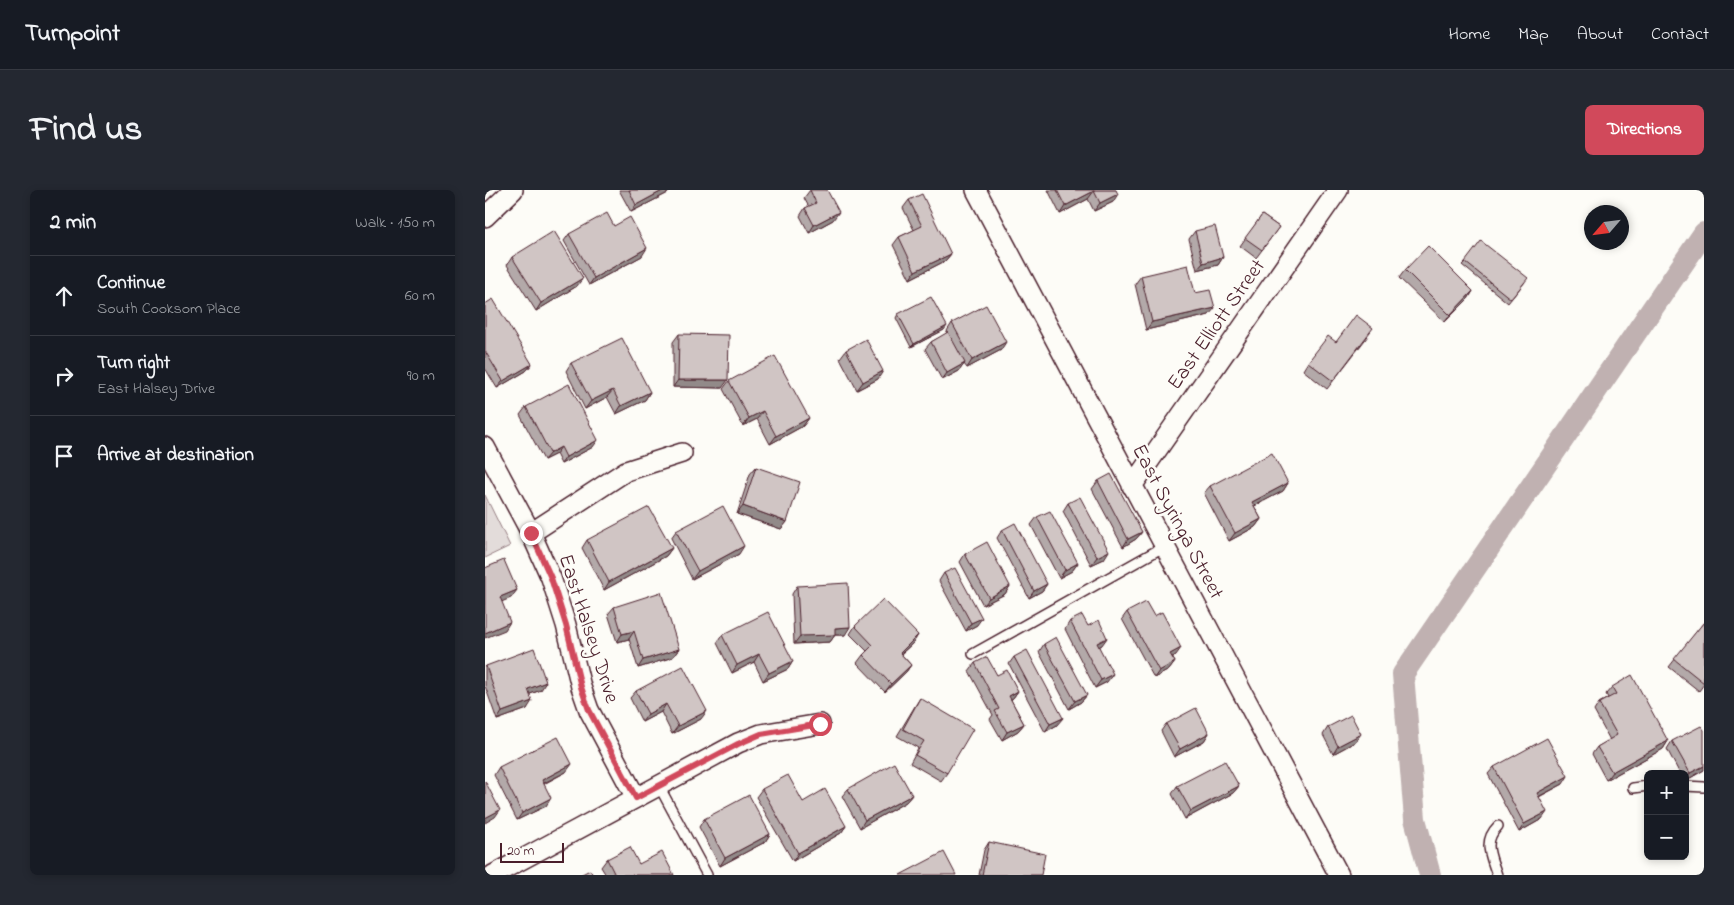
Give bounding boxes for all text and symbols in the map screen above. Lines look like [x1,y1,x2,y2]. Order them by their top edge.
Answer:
text: Turnpoint [25,17,120,52]
text: Home [1449,22,1490,48]
text: Map [1518,22,1549,48]
text: About [1577,22,1623,48]
text: Contact [1651,22,1709,48]
text: Find us [30,105,142,156]
button: Directions [1585,105,1704,155]
north arrow [1584,205,1629,250]
text: 2 min [50,208,96,238]
text: Walk · 150 m [355,211,435,235]
street label: East Elliott Street [1161,253,1273,397]
text: Continue [97,270,165,297]
icon: ahead [50,282,78,310]
text: 60 m [405,284,435,308]
text: South Cooksom Place [97,297,240,321]
text: Turn right [97,350,170,377]
icon: right [50,362,78,390]
text: 90 m [407,364,435,388]
text: East Halsey Drive [97,377,215,401]
street label: East Syringa Street [1122,439,1231,606]
icon: arrive [50,442,78,470]
text: Arrive at destination [97,442,254,469]
route end [520,522,543,545]
street label: East Halsey Drive [548,551,626,709]
route start [809,713,832,736]
map controls [1644,770,1689,860]
button: + [1644,770,1689,815]
button: − [1644,815,1689,860]
scale bar [500,840,564,863]
text: 20 m [507,841,534,862]

